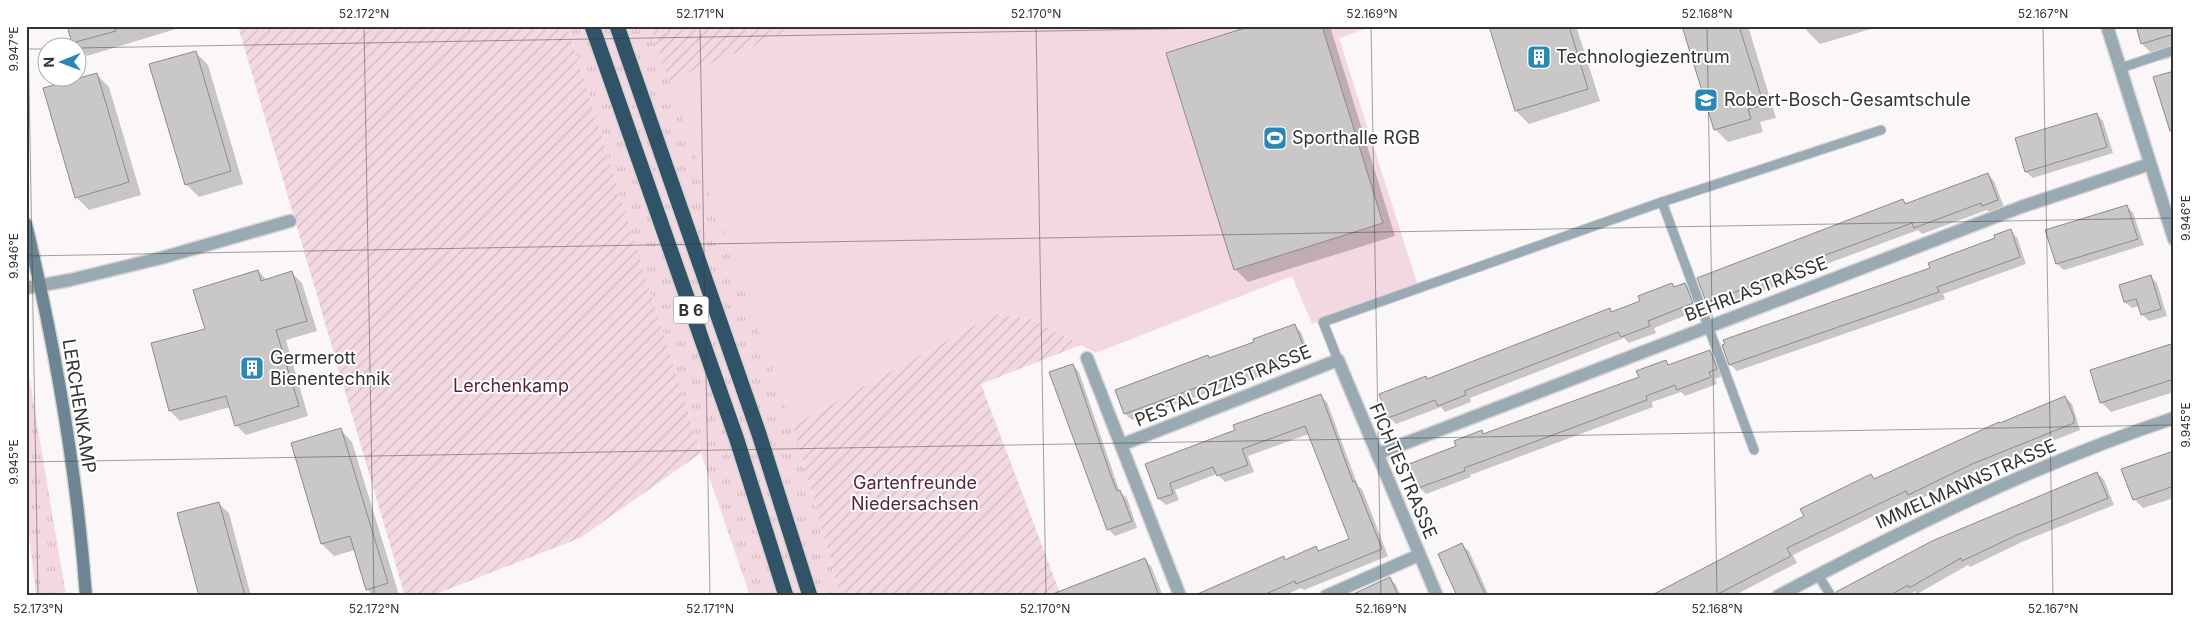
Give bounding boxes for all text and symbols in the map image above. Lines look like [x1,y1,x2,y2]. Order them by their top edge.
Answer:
text: 52.172°N [339,6,389,21]
text: 52.171°N [676,6,724,21]
text: 52.170°N [1011,6,1061,21]
text: 52.169°N [1346,6,1398,21]
text: 52.168°N [1681,6,1733,21]
text: 52.167°N [2018,6,2068,21]
text: 9.947°E [6,26,21,72]
north arrow [38,38,88,88]
building icon: Technologiezentrum [1526,44,1552,70]
place label: Technologiezentrum [1556,46,1730,67]
text: N [40,57,57,68]
school or university icon: Robert-Bosch-Gesamtschule [1693,87,1719,113]
place label: Robert-Bosch-Gesamtschule [1724,89,1971,110]
sports icon: Sporthalle RGB [1262,125,1288,151]
place label: Sporthalle RGB [1292,127,1420,148]
text: 9.946°E [2178,195,2193,241]
text: 9.946°E [6,233,21,279]
street label: BEHRLASTRASSE [1681,252,1830,325]
road number: B 6 [674,296,708,324]
street label: LERCHENKAMP [59,337,100,475]
street label: PESTALOZZISTRASSE [1132,341,1314,431]
place label: Germerott Bienentechnik [270,347,391,389]
building icon: Germerott Bienentechnik [239,355,265,381]
park label: Lerchenkamp [453,375,569,396]
street label: FICHTESTRASSE [1365,400,1442,542]
text: 9.945°E [2178,402,2193,448]
street label: IMMELMANNSTRASSE [1872,434,2059,533]
text: 9.945°E [6,439,21,485]
park label: Gartenfreunde Niedersachsen [851,472,979,514]
text: 52.173°N [13,601,63,616]
text: 52.172°N [349,601,399,616]
text: 52.171°N [686,601,734,616]
text: 52.170°N [1020,601,1070,616]
text: 52.169°N [1355,601,1407,616]
text: 52.168°N [1691,601,1743,616]
text: 52.167°N [2028,601,2078,616]

